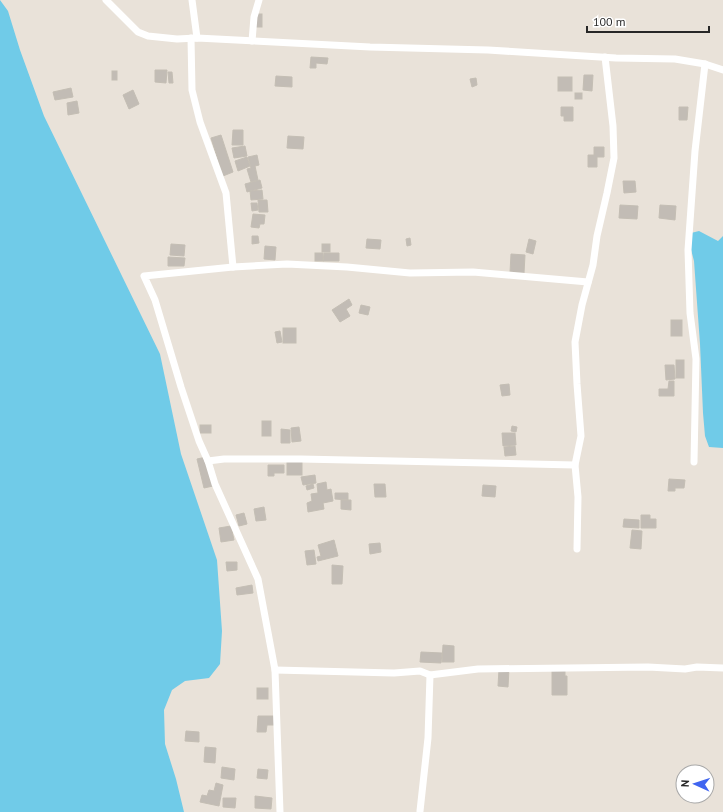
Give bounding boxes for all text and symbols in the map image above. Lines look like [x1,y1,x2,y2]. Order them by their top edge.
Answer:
scale bar [587,8,709,34]
text: 100 m [593,14,626,29]
north arrow [675,764,715,804]
text: N [678,779,692,787]

